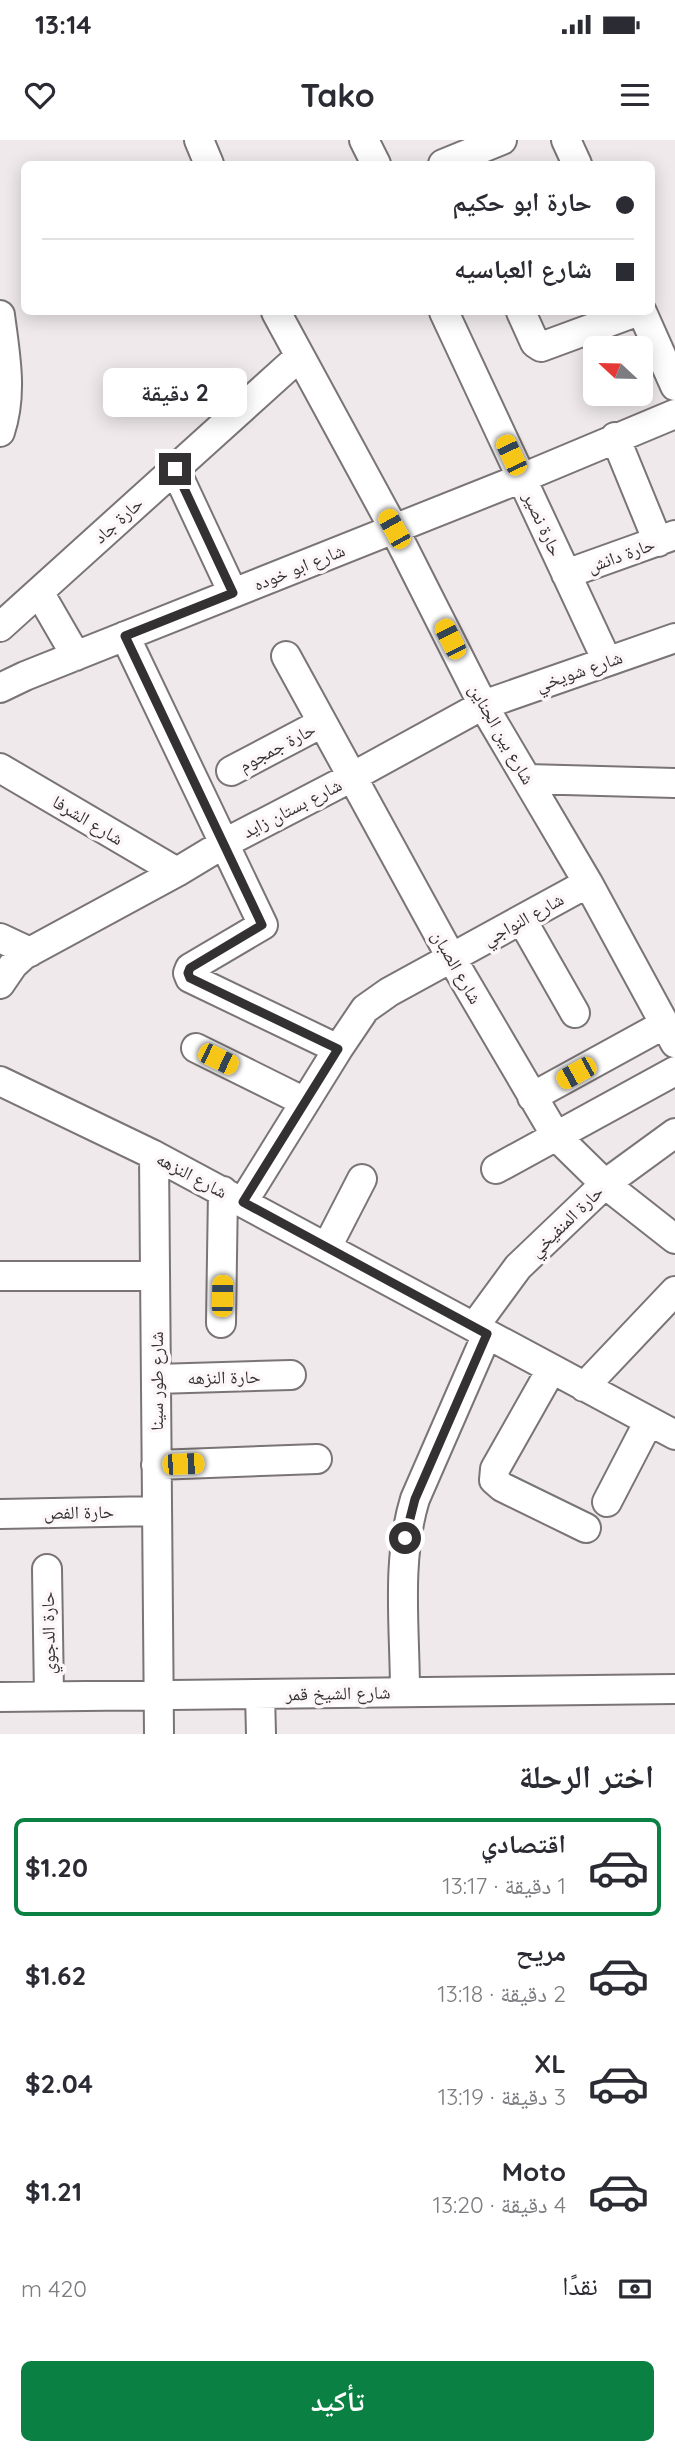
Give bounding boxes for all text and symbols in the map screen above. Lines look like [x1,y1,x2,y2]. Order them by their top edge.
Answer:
text: 13:14 [35,8,92,41]
text: Tako [300,75,375,115]
icon: heart [21,76,59,114]
icon: menu [616,76,654,114]
text: حارة ابو حكيم [452,185,592,218]
text: شارع العباسيه [454,252,592,285]
north arrow [583,336,653,406]
map controls [583,336,653,406]
callout: 2 دقيقة [103,368,247,416]
text: 2 دقيقة [141,378,209,407]
car [493,432,530,478]
route end [159,453,191,485]
street label: حارة نصير [518,487,568,560]
street label: حارة جاد [89,492,147,548]
car [375,506,414,552]
street label: حارة دانش [584,532,658,578]
street label: شارع ابو خوده [250,538,348,596]
car [432,616,469,662]
street label: شارع شويخي [533,645,626,700]
street label: شارع بين الجناين [464,679,540,789]
street label: حارة جمجوم [235,717,320,778]
street label: شارع بستان زايد [238,773,346,843]
street label: شارع الشرفا [48,790,128,850]
street label: شارع النواجي [478,887,569,954]
street label: شارع الصبان [427,926,487,1008]
car [195,1040,242,1078]
car [553,1054,600,1092]
street label: شارع النزهه [153,1147,231,1203]
street label: حارة المنفيخي [524,1180,610,1264]
car [212,1275,233,1317]
street label: شارع طور سينا [145,1331,168,1431]
street label: حارة النزهه [187,1365,261,1389]
car [162,1453,205,1475]
street label: حارة الفص [44,1500,114,1524]
route start [389,1522,421,1554]
street label: حارة الدجوي [36,1591,64,1675]
street label: شارع الشيخ قمر [284,1681,391,1706]
text: اختر الرحلة [519,1756,654,1796]
text: اقتصادي [481,1827,566,1860]
icon: car [587,1836,650,1899]
text: $1.20 [25,1851,88,1884]
text: 1 دقيقة · 13:17 [442,1871,566,1900]
text: مريح [516,1935,566,1968]
icon: car [587,1944,650,2007]
text: $1.62 [25,1959,86,1992]
text: 2 دقيقة · 13:18 [437,1979,566,2008]
text: XL [534,2047,566,2080]
icon: car [587,2052,650,2115]
text: $2.04 [25,2067,93,2100]
text: 3 دقيقة · 13:19 [438,2082,566,2111]
text: Moto [502,2155,566,2188]
icon: car [587,2160,650,2223]
text: $1.21 [25,2175,82,2208]
text: 4 دقيقة · 13:20 [432,2190,566,2219]
text: نقدًا [562,2269,598,2302]
icon: cash [616,2270,654,2308]
text: 420 m [21,2274,87,2303]
button: تأكيد [21,2361,654,2441]

